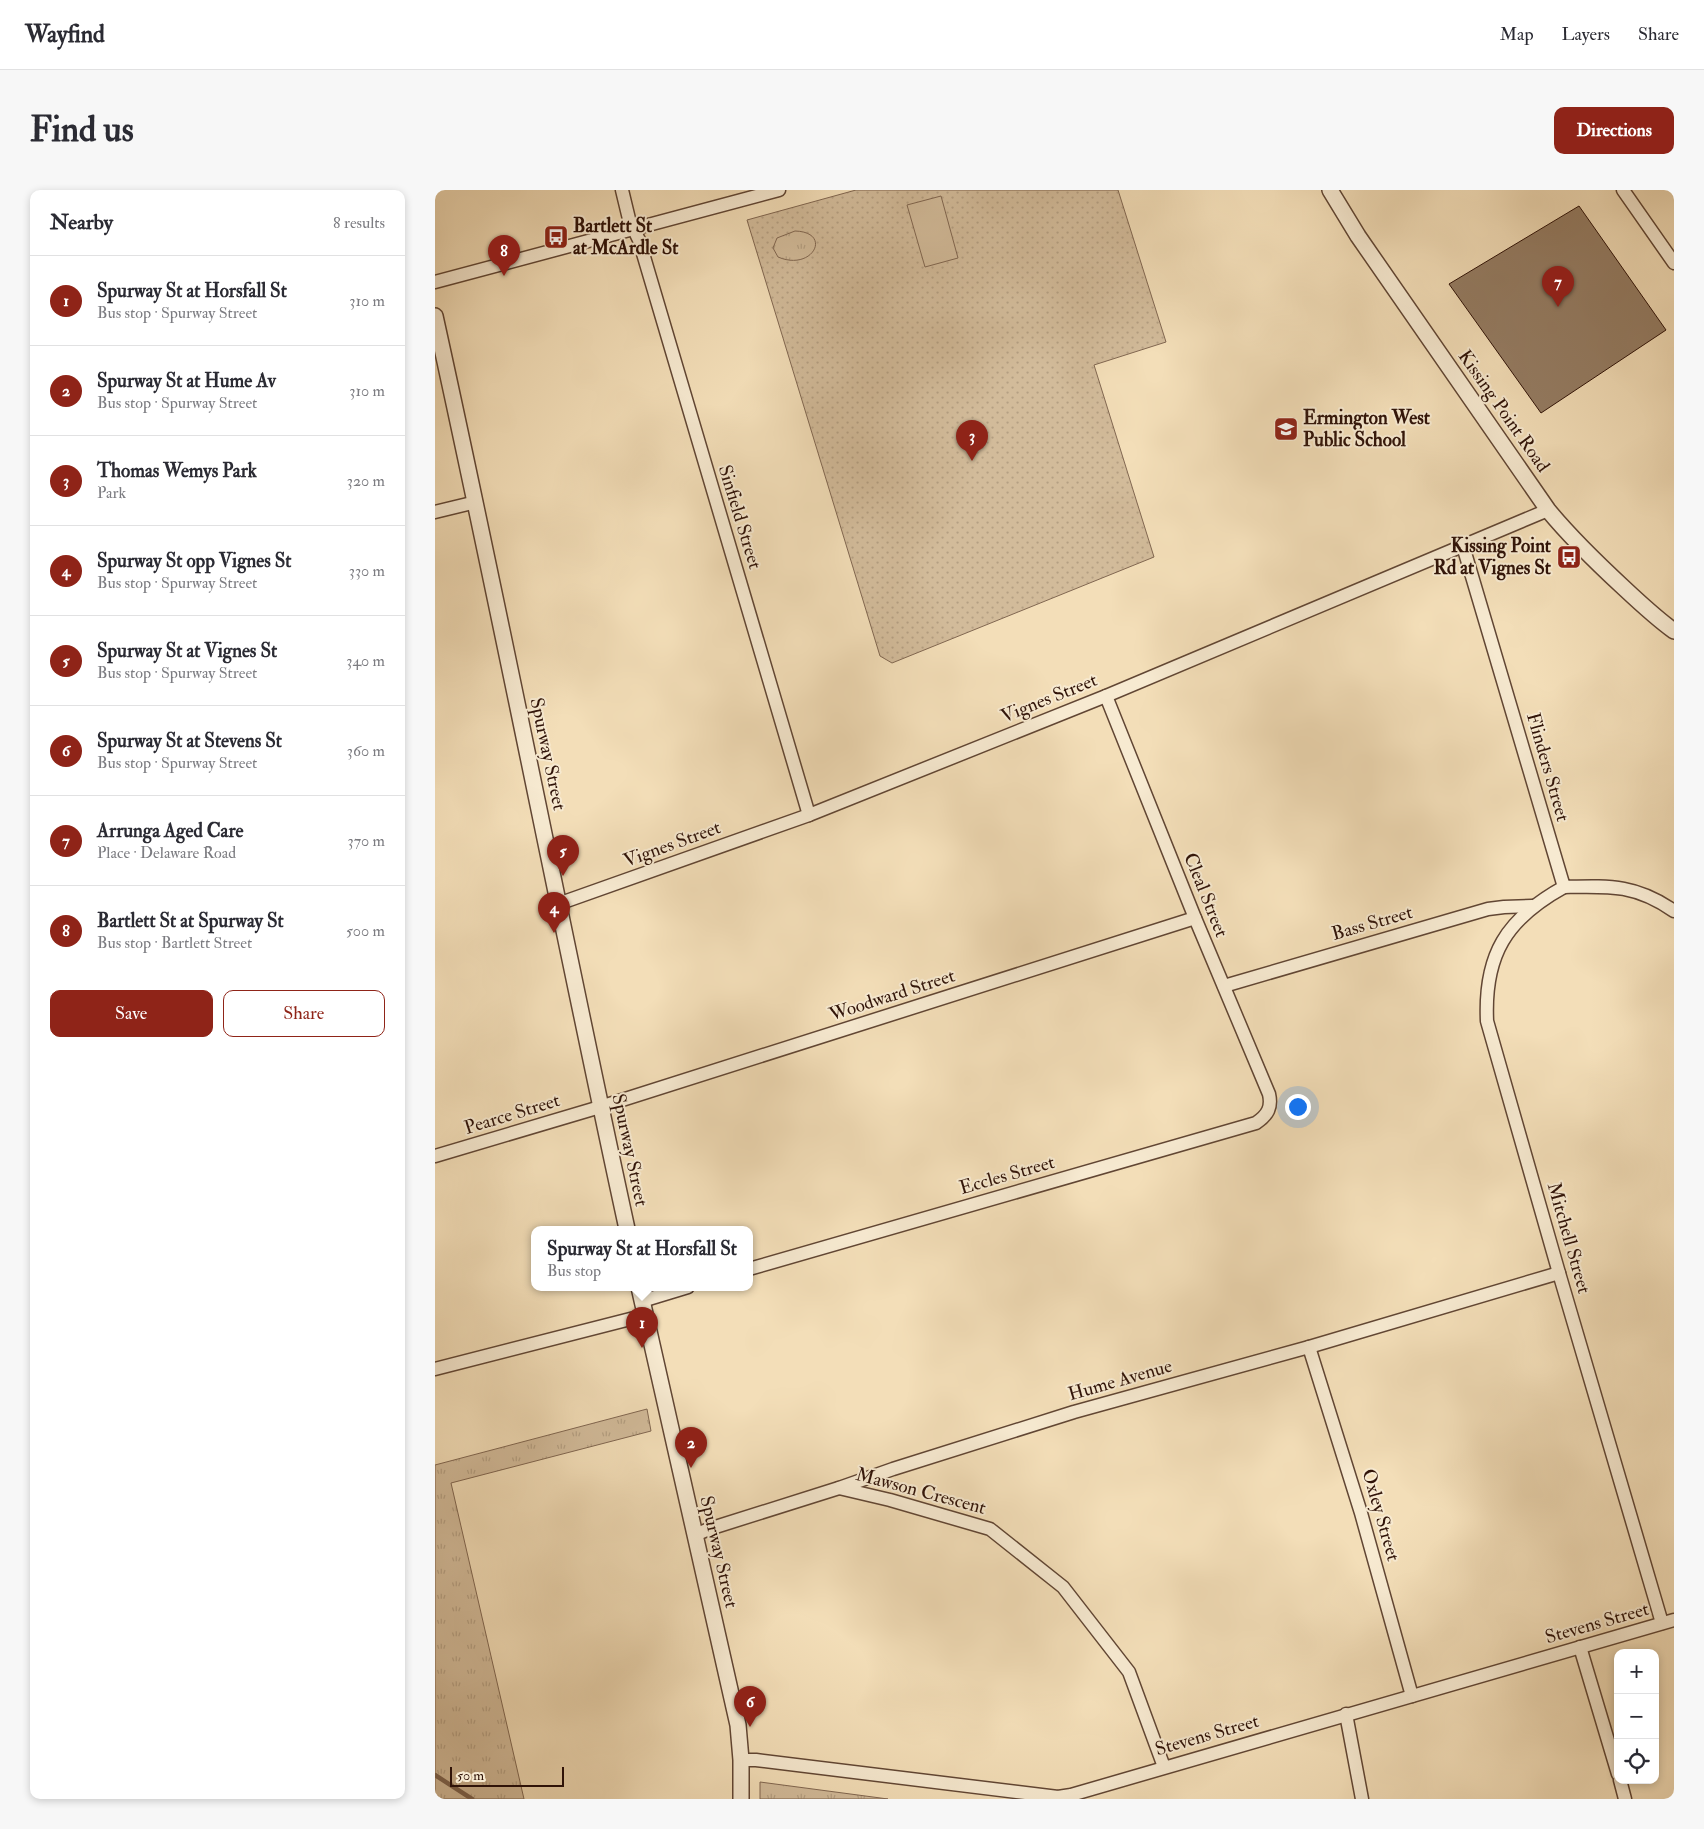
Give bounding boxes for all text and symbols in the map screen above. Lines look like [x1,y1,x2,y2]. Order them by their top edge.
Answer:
text: Wayfind [25,19,105,50]
text: Map [1500,23,1534,46]
text: Layers [1562,23,1610,46]
text: Share [1638,23,1679,46]
button: Directions [1554,107,1674,154]
text: Find us [30,108,134,152]
text: Nearby [50,209,113,236]
text: 8 results [333,213,385,233]
place label: Bartlett St at McArdle St [573,214,679,260]
bus stop icon: Bartlett St at McArdle St [543,224,569,250]
pin: 8 [488,235,520,276]
pin: 7 [1542,266,1574,307]
text: Spurway St at Horsfall St [97,279,287,303]
text: 1 [63,291,69,311]
text: 310 m [349,291,385,311]
text: Bus stop · Spurway Street [97,303,257,323]
street label: Kissing Point Road [1453,345,1555,477]
text: Spurway St at Hume Av [97,369,276,393]
text: 2 [62,381,70,401]
text: 310 m [349,381,385,401]
text: Bus stop · Spurway Street [97,393,257,413]
place label: Ermington West Public School [1303,406,1431,452]
school or university icon: Ermington West Public School [1273,416,1299,442]
pin: 3 [956,420,988,461]
text: Thomas Wemys Park [97,459,257,483]
street label: Sinfield Street [713,462,767,572]
text: 3 [63,471,69,491]
text: 320 m [347,471,385,491]
text: Park [97,483,126,503]
place label: Kissing Point Rd at Vignes St [1433,534,1552,581]
bus stop icon: Kissing Point Rd at Vignes St [1556,544,1582,570]
text: Spurway St opp Vignes St [97,549,292,573]
text: 4 [62,561,70,581]
text: 330 m [349,561,385,581]
text: Bus stop · Spurway Street [97,573,257,593]
text: Spurway St at Vignes St [97,639,277,663]
text: 5 [62,651,70,671]
text: 340 m [346,651,385,671]
text: Bus stop · Spurway Street [97,663,257,683]
street label: Vignes Street [997,668,1101,728]
street label: Spurway Street [523,696,572,813]
street label: Flinders Street [1521,710,1575,824]
text: Spurway St at Stevens St [97,729,282,753]
text: 6 [62,741,70,761]
text: 360 m [347,741,385,761]
text: Bus stop · Spurway Street [97,753,257,773]
street label: Vignes Street [620,815,724,873]
text: Arrunga Aged Care [97,819,243,843]
text: 7 [62,831,70,851]
text: 370 m [348,831,385,851]
pin: 5 [547,835,579,876]
text: Place · Delaware Road [97,843,236,863]
street label: Cleal Street [1178,849,1234,941]
pin: 4 [538,892,570,933]
street label: Bass Street [1329,900,1415,946]
text: Bartlett St at Spurway St [97,909,284,933]
text: 8 [62,921,70,941]
text: 500 m [346,921,385,941]
text: Bus stop · Bartlett Street [97,933,252,953]
street label: Woodward Street [825,963,958,1027]
button: Save [50,990,213,1037]
button: Share [223,990,385,1037]
street label: Pearce Street [461,1088,563,1140]
street label: Spurway Street [605,1092,654,1209]
your location [1285,1094,1311,1120]
street label: Eccles Street [957,1150,1057,1200]
street label: Mitchell Street [1542,1180,1596,1296]
popup [531,1226,753,1291]
text: Spurway St at Horsfall St [547,1237,737,1261]
text: Bus stop [547,1261,601,1281]
pin: 1 [626,1307,658,1348]
street label: Hume Avenue [1065,1354,1175,1406]
pin: 2 [675,1427,707,1468]
street label: Mawson Crescent [853,1462,989,1520]
street label: Oxley Street [1356,1466,1406,1564]
street label: Spurway Street [693,1494,744,1611]
street label: Stevens Street [1542,1597,1652,1649]
map controls [1614,1649,1659,1784]
button: + [1614,1649,1659,1694]
pin: 6 [734,1686,766,1727]
button: − [1614,1694,1659,1739]
street label: Stevens Street [1152,1709,1262,1761]
button: locate [1614,1739,1659,1784]
scale bar [450,1764,564,1787]
text: 50 m [457,1767,484,1784]

